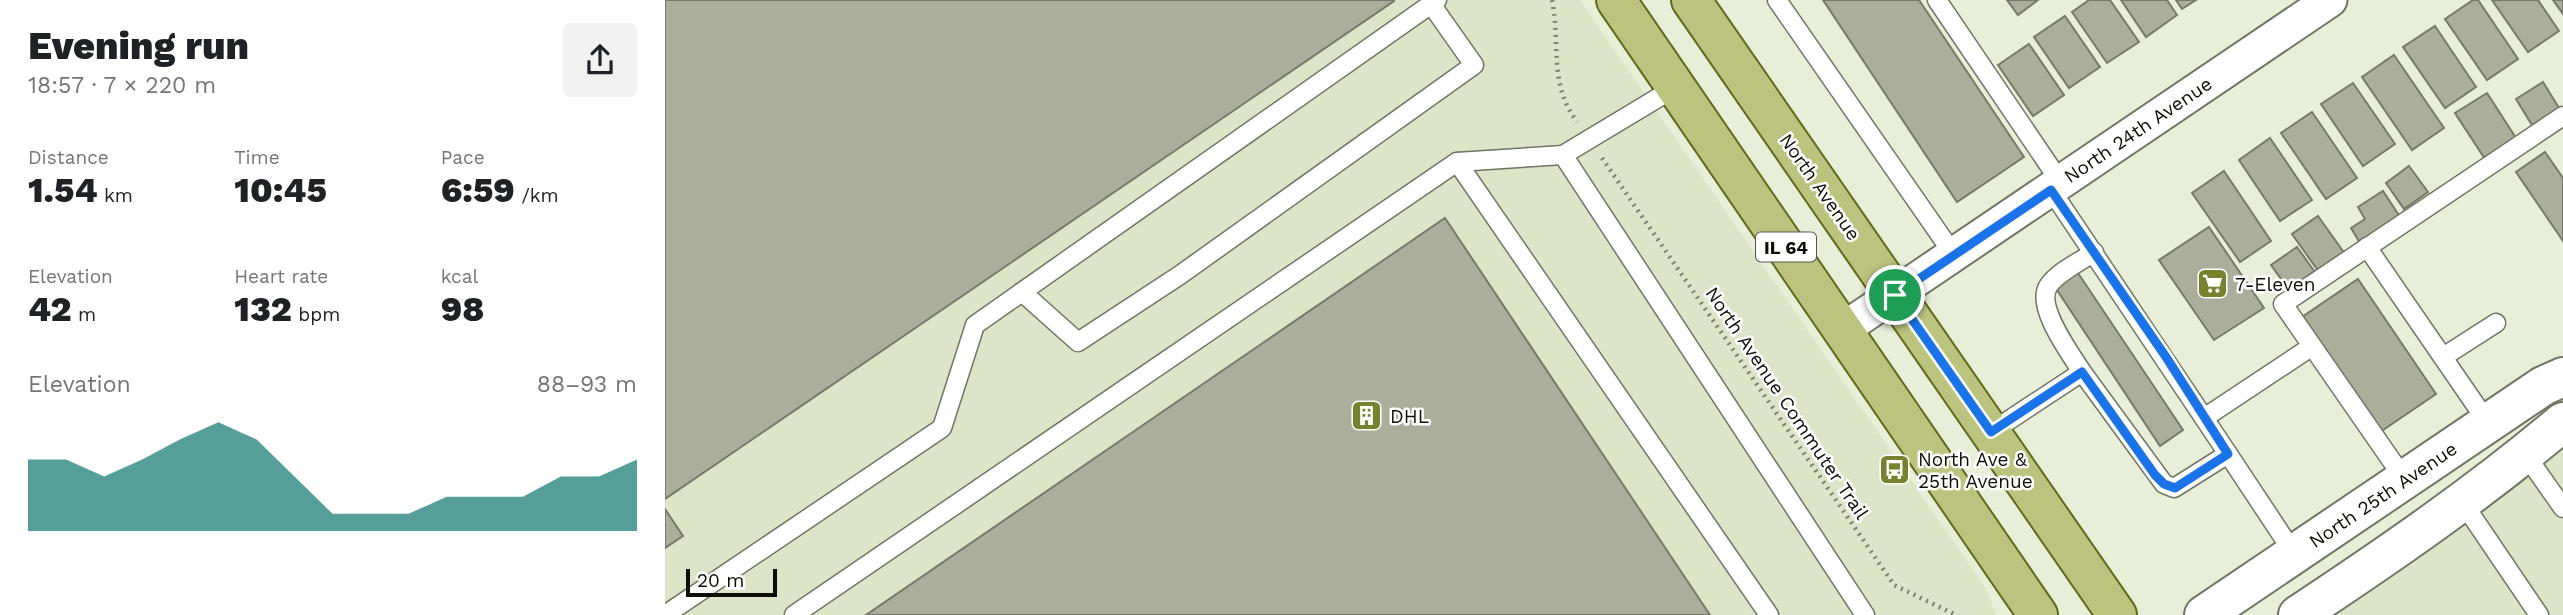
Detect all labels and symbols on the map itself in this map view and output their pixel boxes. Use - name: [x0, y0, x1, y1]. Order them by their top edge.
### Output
- street label: North 24th Avenue: [2060, 72, 2216, 188]
- street label: North Avenue: [1775, 129, 1865, 245]
- road number: IL 64: [1756, 232, 1816, 262]
- pin: [1865, 265, 1925, 325]
- supermarket icon: 7-Eleven: [2195, 267, 2229, 301]
- place label: 7-Eleven: [2235, 273, 2316, 296]
- street label: North Avenue Commuter Trail: [1700, 282, 1874, 524]
- building icon: DHL: [1350, 399, 1384, 433]
- place label: DHL: [1390, 405, 1429, 428]
- street label: North 25th Avenue: [2305, 437, 2461, 553]
- place label: North Ave & 25th Avenue: [1918, 448, 2033, 493]
- bus stop icon: North Ave & 25th Avenue: [1878, 453, 1912, 487]
- scale bar: [686, 566, 777, 598]

